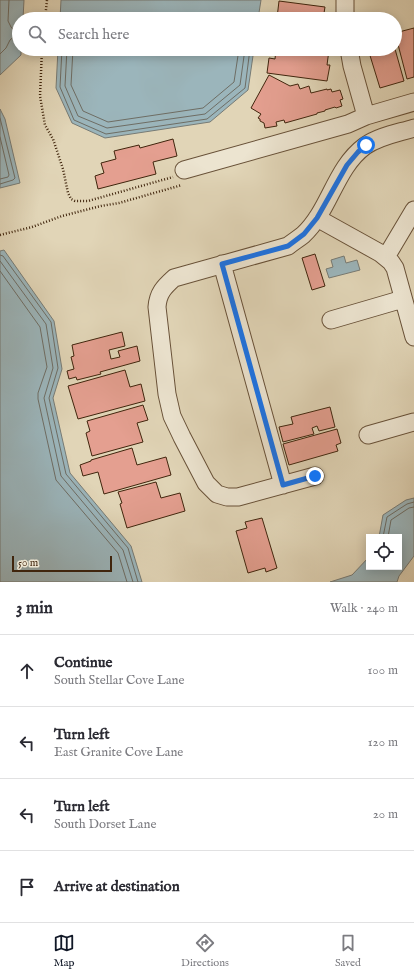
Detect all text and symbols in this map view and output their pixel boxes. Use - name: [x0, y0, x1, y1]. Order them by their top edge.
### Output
- search box: [12, 12, 402, 56]
- icon: search: [26, 23, 48, 45]
- text: Search here: [58, 25, 129, 44]
- route start: [357, 136, 375, 154]
- route end: [306, 467, 324, 485]
- map controls: [366, 534, 402, 570]
- button: locate: [366, 534, 402, 570]
- scale bar: [12, 554, 112, 573]
- text: 50 m: [18, 556, 38, 570]
- text: 3 min: [16, 598, 53, 619]
- text: Walk · 240 m: [330, 600, 398, 617]
- text: Continue: [54, 653, 112, 672]
- icon: ahead: [16, 660, 38, 682]
- text: 100 m: [368, 662, 398, 679]
- text: South Stellar Cove Lane: [54, 672, 184, 689]
- text: Turn left: [54, 725, 110, 744]
- icon: left: [16, 732, 38, 754]
- text: 120 m: [368, 734, 398, 751]
- text: East Granite Cove Lane: [54, 744, 183, 761]
- text: Turn left: [54, 797, 110, 816]
- icon: left: [16, 804, 38, 826]
- text: 20 m: [373, 806, 398, 823]
- text: South Dorset Lane: [54, 816, 156, 833]
- icon: arrive: [16, 876, 38, 898]
- text: Arrive at destination: [54, 877, 180, 896]
- tab: Map: [53, 932, 75, 970]
- tab: Directions: [181, 932, 229, 970]
- tab: Saved: [335, 932, 361, 970]

